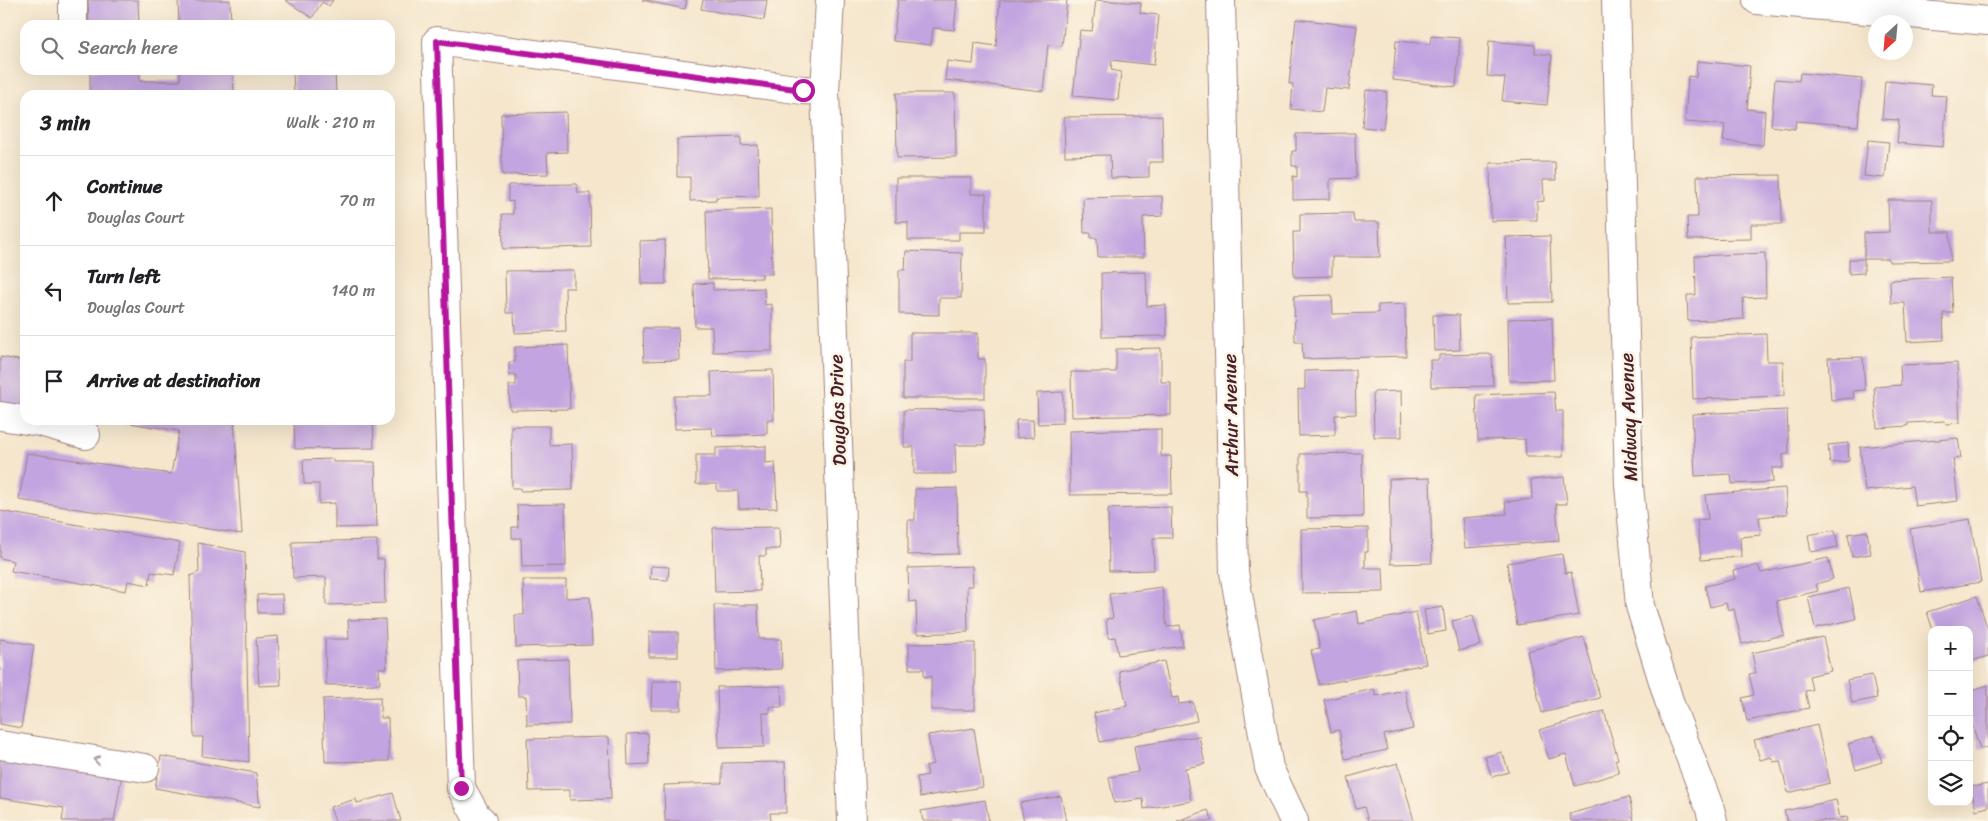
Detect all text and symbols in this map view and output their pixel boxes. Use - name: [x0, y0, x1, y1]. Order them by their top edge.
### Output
- north arrow: [1868, 15, 1913, 60]
- search box: [20, 20, 395, 75]
- text: Search here: [78, 31, 178, 64]
- icon: search: [38, 34, 66, 62]
- route start: [792, 79, 815, 102]
- text: 3 min: [40, 104, 90, 142]
- text: Walk · 210 m: [286, 108, 375, 137]
- text: Continue: [87, 170, 163, 203]
- text: 70 m: [339, 186, 375, 215]
- icon: ahead: [40, 187, 68, 215]
- text: Douglas Court: [87, 203, 185, 232]
- text: Turn left: [87, 260, 160, 293]
- text: 140 m: [332, 276, 375, 305]
- icon: left: [40, 277, 68, 305]
- text: Douglas Court: [87, 293, 185, 322]
- street label: Midway Avenue: [1610, 352, 1647, 482]
- street label: Douglas Drive: [819, 353, 856, 466]
- street label: Arthur Avenue: [1213, 353, 1248, 478]
- text: Arrive at destination: [87, 364, 260, 397]
- icon: arrive: [40, 367, 68, 395]
- map controls: [1928, 626, 1973, 806]
- button: +: [1928, 626, 1973, 671]
- button: −: [1928, 671, 1973, 716]
- button: locate: [1928, 716, 1973, 761]
- one-way arrow: [92, 755, 100, 766]
- button: layers: [1928, 761, 1973, 806]
- route end: [450, 777, 473, 800]

